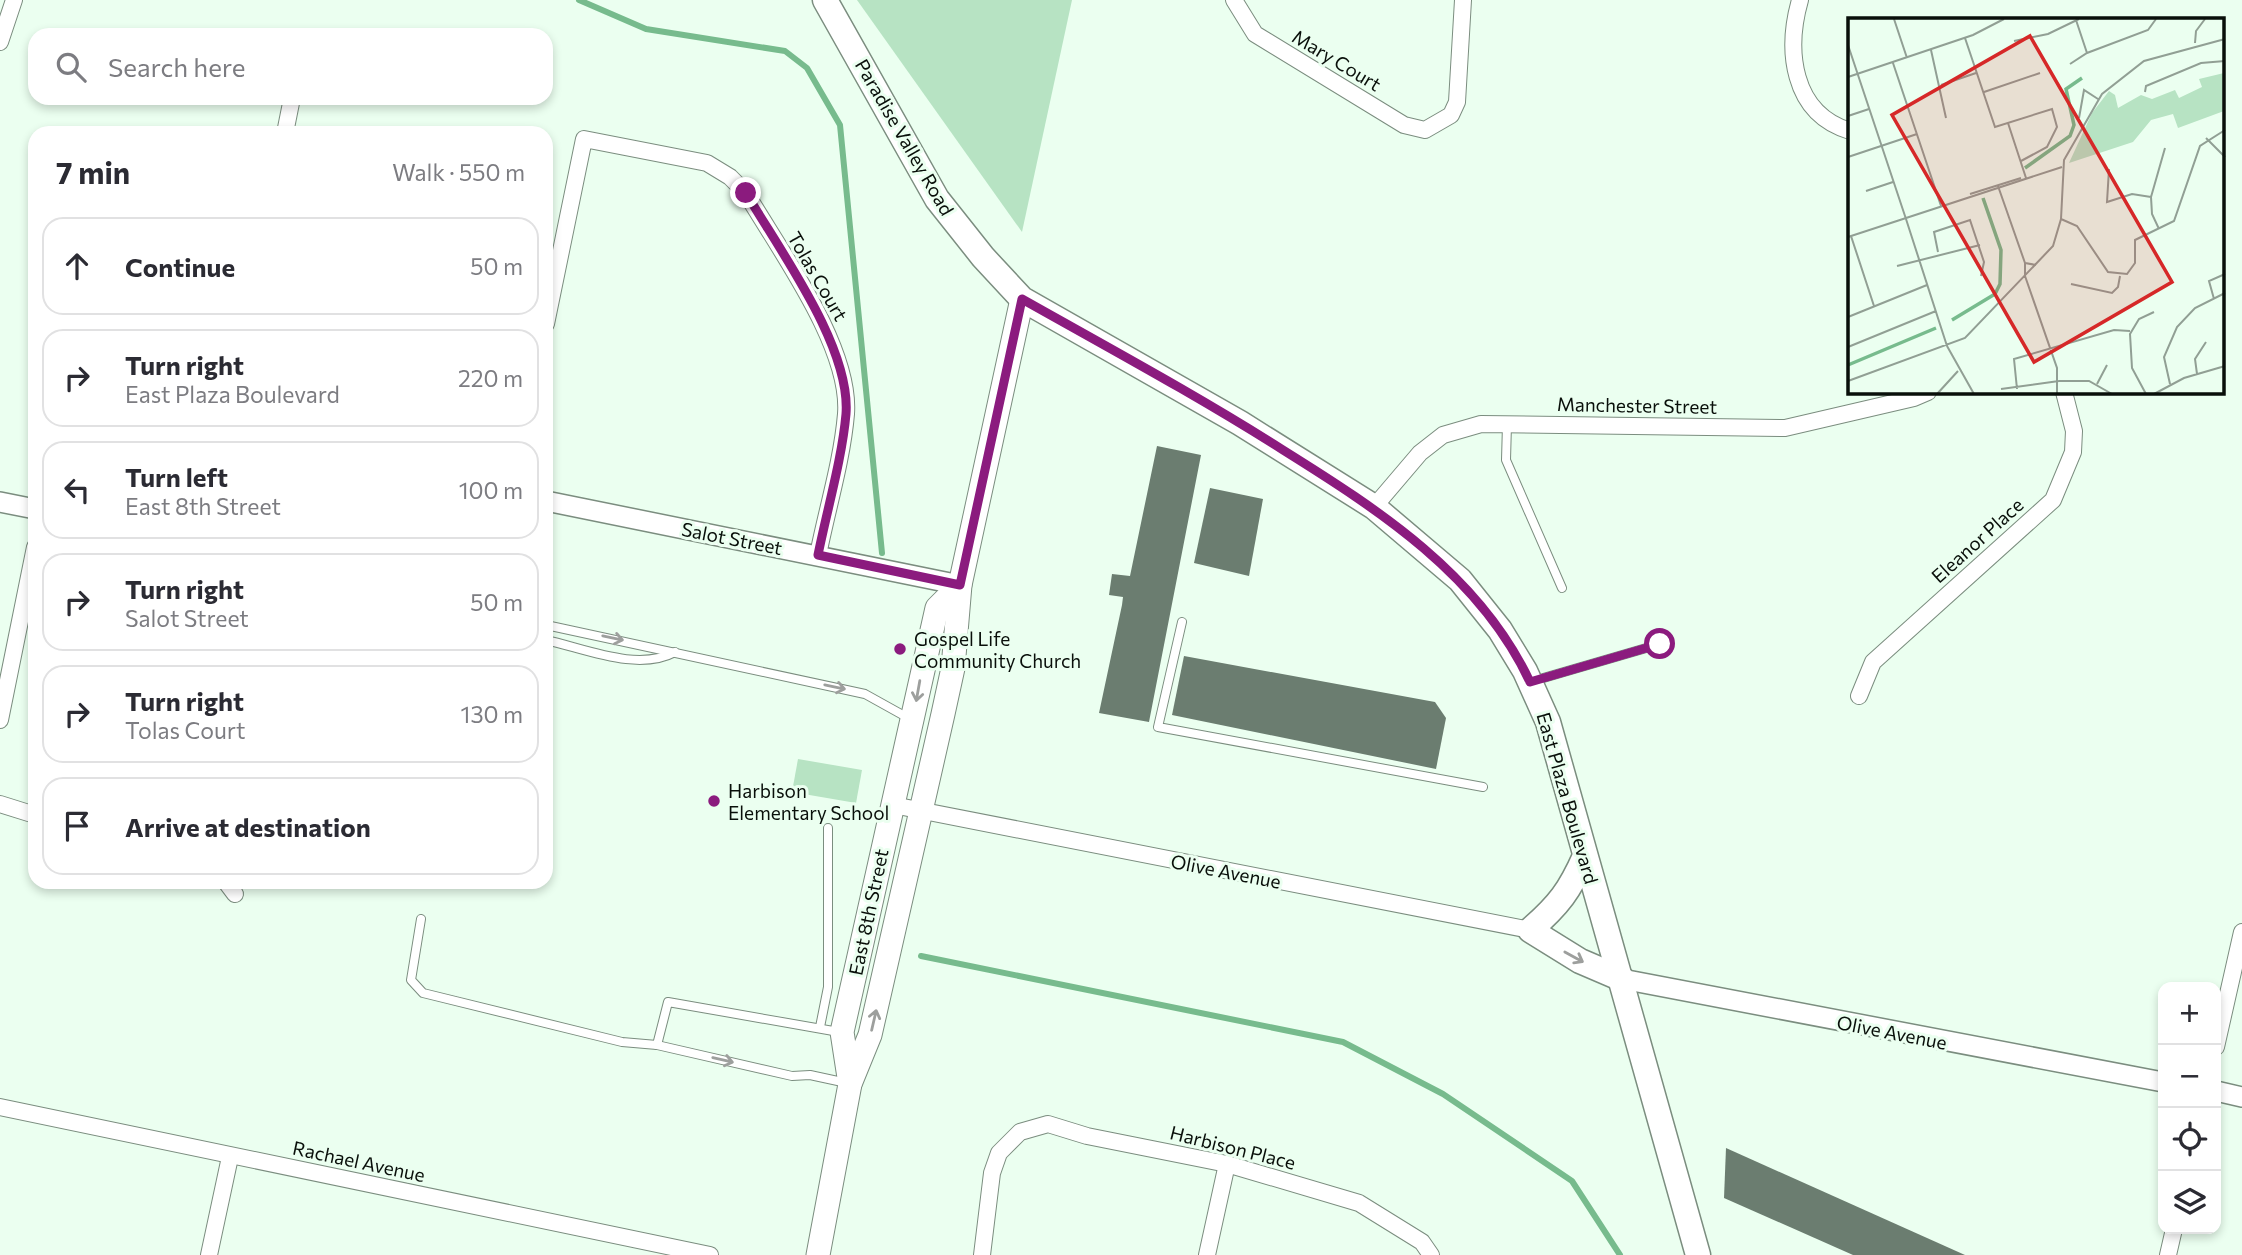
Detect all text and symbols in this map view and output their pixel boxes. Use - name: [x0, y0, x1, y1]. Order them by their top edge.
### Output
- inset map: [1848, 18, 2224, 394]
- street label: Mary Court: [1288, 25, 1386, 96]
- search box: [28, 28, 553, 105]
- icon: search: [52, 48, 90, 86]
- text: Search here: [108, 51, 246, 82]
- street label: Paradise Valley Road: [851, 55, 959, 219]
- text: 7 min: [56, 153, 130, 190]
- text: Walk · 550 m: [392, 158, 525, 186]
- route end: [730, 177, 761, 208]
- street label: Tolas Court: [783, 227, 853, 325]
- icon: ahead: [58, 247, 96, 285]
- text: Continue: [125, 251, 235, 282]
- text: 50 m: [470, 252, 523, 280]
- text: Turn right: [125, 349, 244, 380]
- icon: right: [58, 359, 96, 397]
- text: 220 m: [458, 364, 523, 392]
- text: East Plaza Boulevard: [125, 380, 340, 408]
- street label: Manchester Street: [1557, 392, 1718, 418]
- text: Turn left: [125, 461, 228, 492]
- icon: left: [58, 471, 96, 509]
- text: 100 m: [459, 476, 523, 504]
- text: East 8th Street: [125, 492, 281, 520]
- street label: Eleanor Place: [1926, 493, 2028, 587]
- street label: Salot Street: [680, 517, 785, 559]
- text: Turn right: [125, 573, 244, 604]
- icon: right: [58, 583, 96, 621]
- text: 50 m: [470, 588, 523, 616]
- text: Salot Street: [125, 604, 249, 632]
- place label: Gospel Life Community Church: [914, 627, 1081, 672]
- route start: [1644, 628, 1675, 659]
- one-way arrow: [601, 632, 624, 646]
- marker: Gospel Life Community Church: [892, 641, 908, 657]
- one-way arrow: [911, 679, 924, 702]
- one-way arrow: [823, 681, 846, 694]
- text: Turn right: [125, 685, 244, 716]
- icon: right: [58, 695, 96, 733]
- text: 130 m: [461, 700, 523, 728]
- street label: East Plaza Boulevard: [1532, 710, 1604, 886]
- text: Tolas Court: [125, 716, 245, 744]
- place label: Harbison Elementary School: [728, 779, 889, 824]
- marker: Harbison Elementary School: [706, 793, 722, 809]
- icon: arrive: [58, 807, 96, 845]
- text: Arrive at destination: [125, 811, 371, 842]
- street label: East 8th Street: [843, 846, 893, 977]
- street label: Olive Avenue: [1169, 849, 1283, 893]
- one-way arrow: [1564, 950, 1584, 964]
- map controls: [2158, 982, 2221, 1234]
- button: +: [2158, 982, 2221, 1045]
- one-way arrow: [868, 1009, 881, 1032]
- street label: Olive Avenue: [1835, 1010, 1949, 1054]
- button: −: [2158, 1045, 2221, 1108]
- one-way arrow: [711, 1054, 734, 1067]
- button: locate: [2158, 1108, 2221, 1171]
- street label: Harbison Place: [1168, 1120, 1298, 1174]
- street label: Rachael Avenue: [291, 1136, 427, 1186]
- button: layers: [2158, 1171, 2221, 1234]

